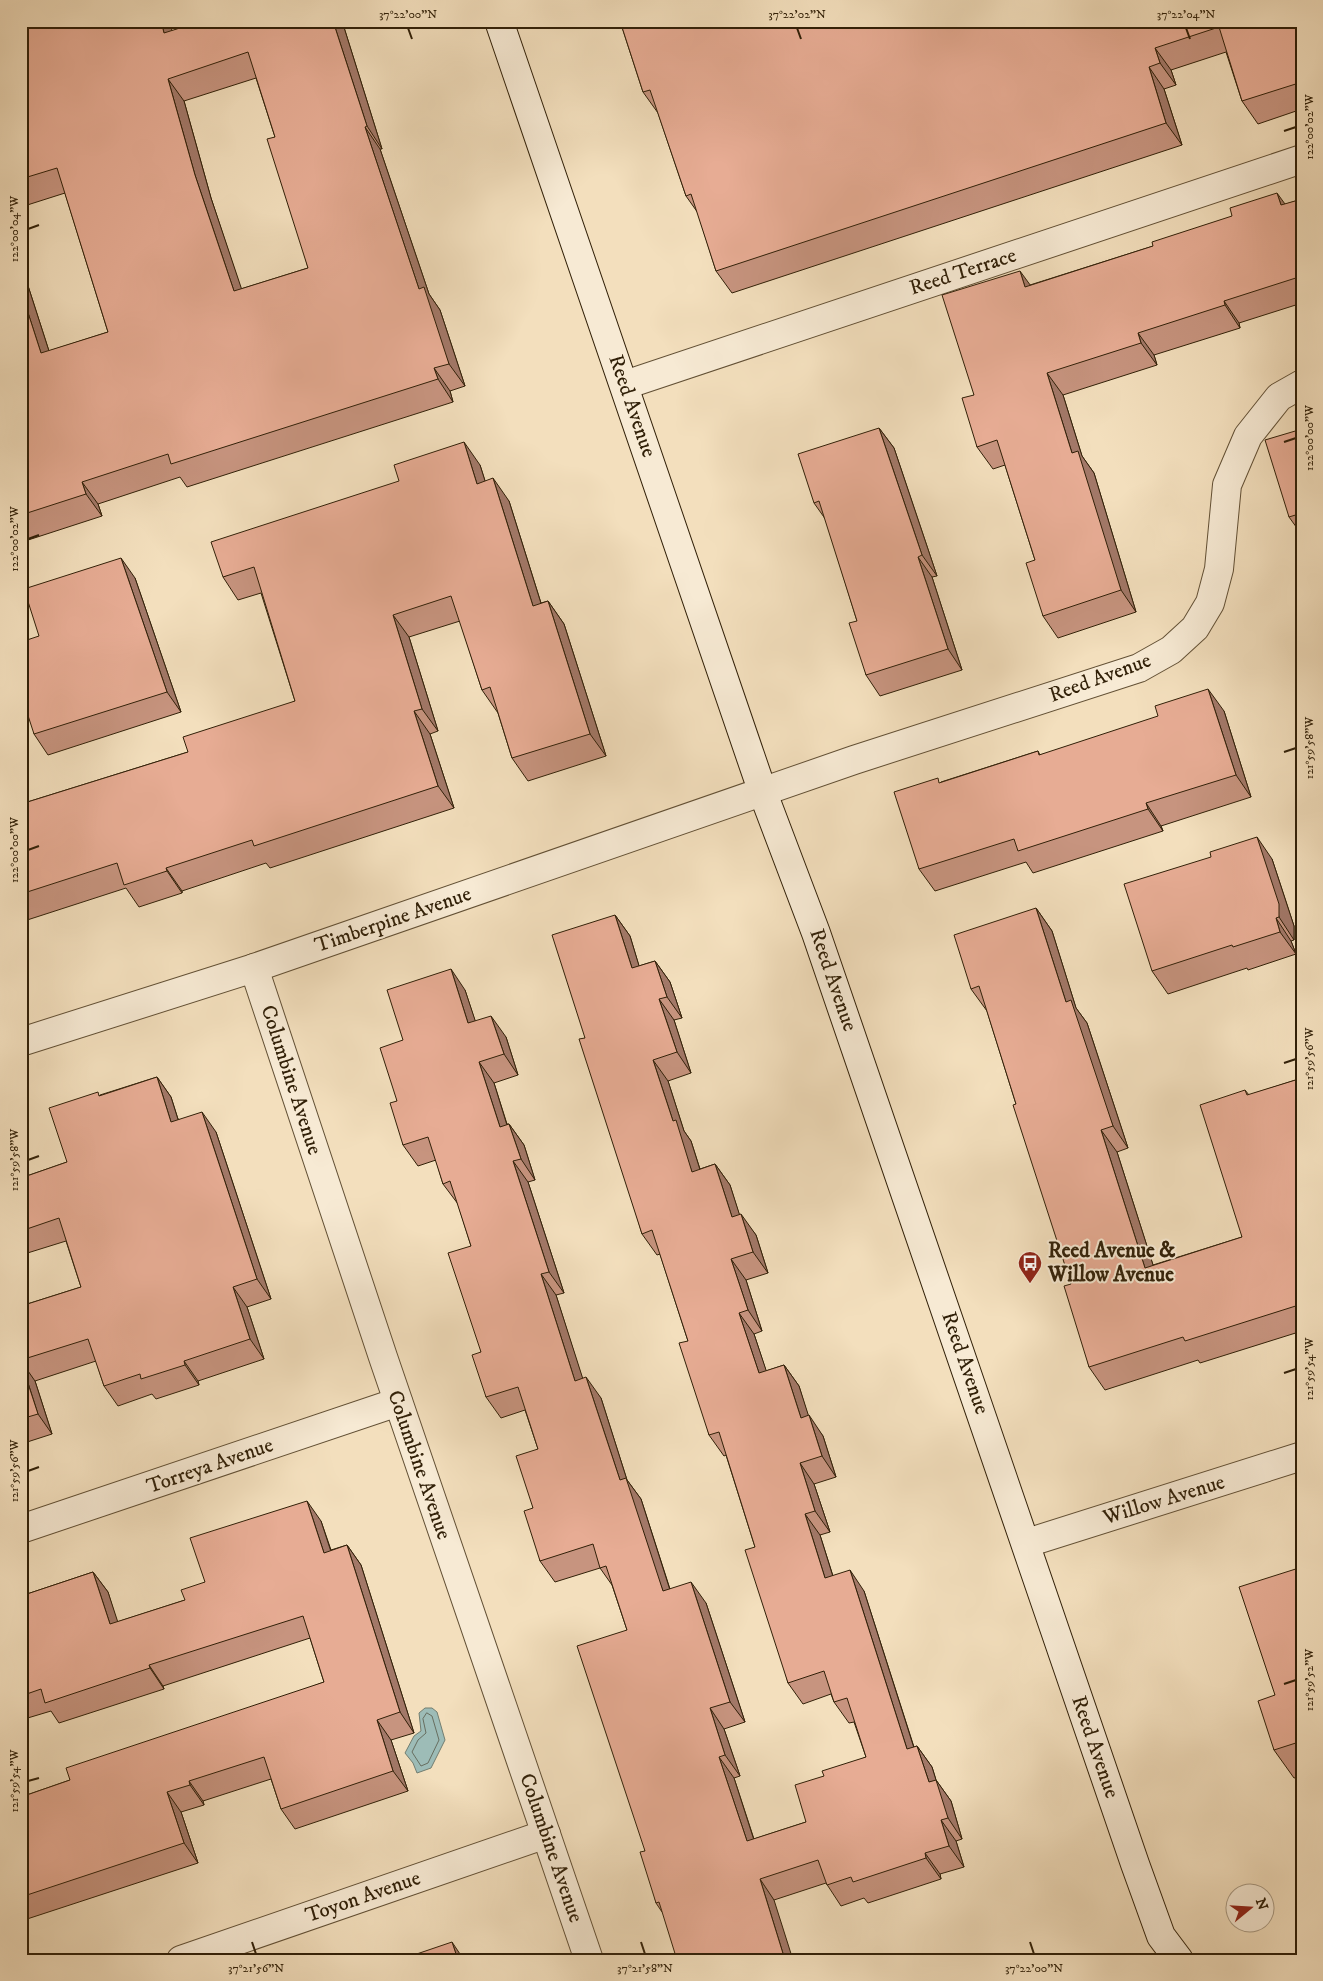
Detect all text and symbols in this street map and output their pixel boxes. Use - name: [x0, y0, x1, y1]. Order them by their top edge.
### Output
- text: 37°22'00"N: [379, 7, 437, 22]
- text: 37°22'02"N: [768, 7, 826, 22]
- text: 37°22'04"N: [1157, 7, 1215, 22]
- text: 122°00'02"W: [1302, 93, 1317, 160]
- text: 122°00'04"W: [7, 195, 22, 262]
- street label: Reed Terrace: [906, 242, 1020, 302]
- street label: Reed Avenue: [602, 351, 662, 461]
- text: 122°00'00"W: [1302, 404, 1317, 471]
- text: 122°00'02"W: [7, 505, 22, 572]
- street label: Reed Avenue: [1045, 647, 1155, 708]
- text: 121°59'58"W: [1302, 716, 1317, 779]
- text: 122°00'00"W: [7, 816, 22, 883]
- street label: Timberpine Avenue: [311, 881, 475, 959]
- street label: Reed Avenue: [803, 925, 863, 1035]
- street label: Columbine Avenue: [255, 1002, 328, 1159]
- text: 121°59'56"W: [1302, 1027, 1317, 1090]
- text: 121°59'58"W: [7, 1128, 22, 1191]
- place label: Reed Avenue & Willow Avenue: [1047, 1238, 1175, 1288]
- bus stop icon: Reed Avenue & Willow Avenue: [1017, 1250, 1043, 1284]
- street label: Reed Avenue: [935, 1308, 995, 1418]
- text: 121°59'54"W: [1302, 1337, 1317, 1400]
- street label: Columbine Avenue: [381, 1387, 457, 1543]
- street label: Torreya Avenue: [143, 1432, 277, 1500]
- text: 121°59'56"W: [7, 1439, 22, 1502]
- street label: Willow Avenue: [1099, 1469, 1228, 1531]
- text: 121°59'52"W: [1302, 1648, 1317, 1711]
- street label: Reed Avenue: [1065, 1692, 1125, 1802]
- text: 121°59'54"W: [7, 1749, 22, 1812]
- street label: Columbine Avenue: [513, 1770, 589, 1926]
- street label: Toyon Avenue: [302, 1865, 424, 1929]
- north arrow: [1226, 1884, 1276, 1934]
- text: N: [1251, 1896, 1272, 1913]
- text: 37°21'56"N: [228, 1961, 284, 1976]
- text: 37°21'58"N: [617, 1961, 673, 1976]
- text: 37°22'00"N: [1005, 1961, 1063, 1976]

